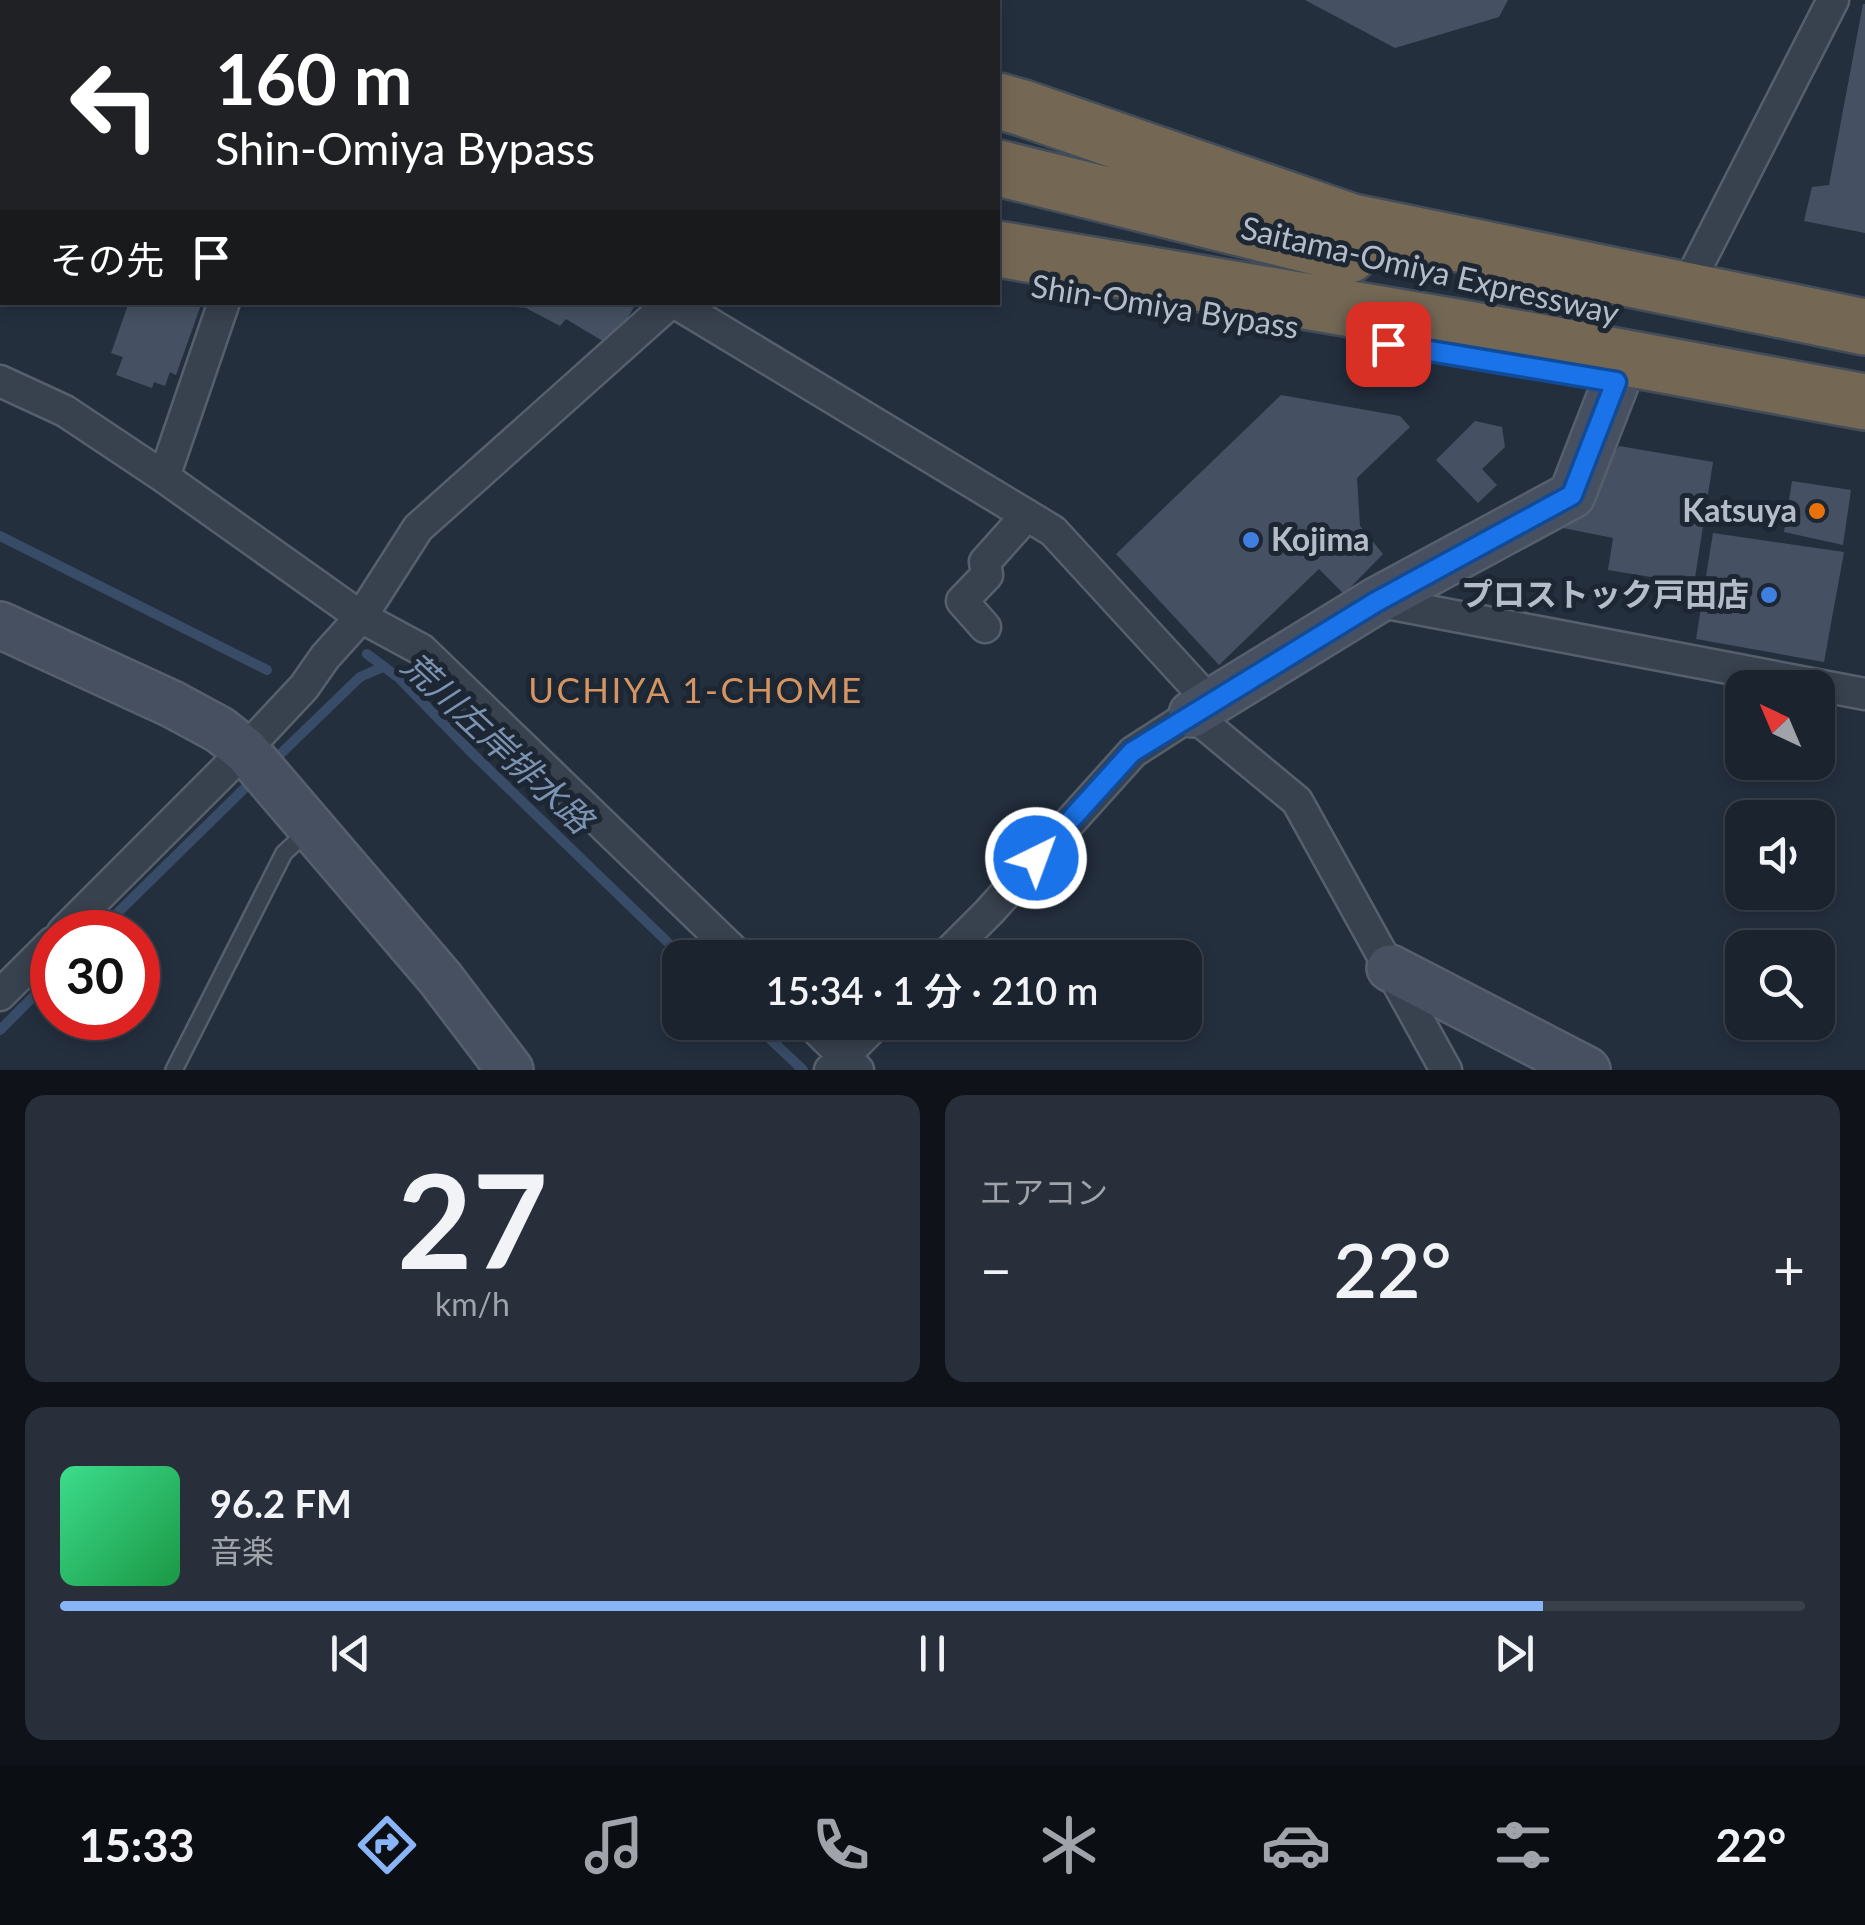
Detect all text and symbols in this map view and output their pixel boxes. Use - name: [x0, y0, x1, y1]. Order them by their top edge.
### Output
- text: 160 m: [215, 36, 412, 120]
- icon: left: [50, 40, 180, 170]
- text: Shin-Omiya Bypass: [215, 121, 595, 175]
- street label: Saitama-Omiya Expressway: [1238, 207, 1624, 332]
- icon: arrive: [184, 230, 239, 285]
- text: その先: [50, 236, 164, 282]
- street label: Shin-Omiya Bypass: [1029, 265, 1302, 346]
- pin: [1346, 302, 1431, 387]
- icon: arrive: [1361, 317, 1416, 372]
- place label: Katsuya: [1682, 490, 1797, 529]
- marker: Katsuya: [1806, 500, 1828, 522]
- place label: Kojima: [1271, 519, 1369, 558]
- marker: Kojima: [1240, 529, 1262, 551]
- place label: プロストック戸田店: [1461, 574, 1749, 613]
- marker: プロストック戸田店: [1758, 584, 1780, 606]
- water label: 荒川左岸排水路: [394, 643, 604, 842]
- district label: UCHIYA 1-CHOME: [528, 668, 864, 710]
- north arrow: [1725, 670, 1835, 780]
- map controls: [1725, 670, 1835, 1040]
- button: sound: [1725, 800, 1835, 910]
- position arrow: [984, 806, 1088, 910]
- speed limit sign: 30: [30, 910, 160, 1040]
- button: search: [1725, 930, 1835, 1040]
- text: 15:34 · 1 分 · 210 m: [766, 967, 1098, 1013]
- text: 27: [397, 1141, 548, 1297]
- text: エアコン: [980, 1172, 1108, 1211]
- text: 22°: [1333, 1224, 1452, 1314]
- text: −: [980, 1236, 1012, 1302]
- text: +: [1773, 1236, 1805, 1302]
- text: km/h: [435, 1284, 510, 1323]
- text: 96.2 FM: [210, 1480, 352, 1526]
- text: 音楽: [210, 1531, 274, 1570]
- icon: previous: [323, 1626, 378, 1681]
- icon: pause: [905, 1626, 960, 1681]
- icon: next: [1487, 1626, 1542, 1681]
- icon: directions: [352, 1810, 422, 1880]
- icon: music: [579, 1810, 649, 1880]
- icon: phone: [806, 1810, 876, 1880]
- icon: climate: [1034, 1810, 1104, 1880]
- icon: car: [1261, 1810, 1331, 1880]
- icon: filters: [1488, 1810, 1558, 1880]
- text: 15:33: [79, 1818, 195, 1872]
- text: 22°: [1715, 1818, 1786, 1872]

